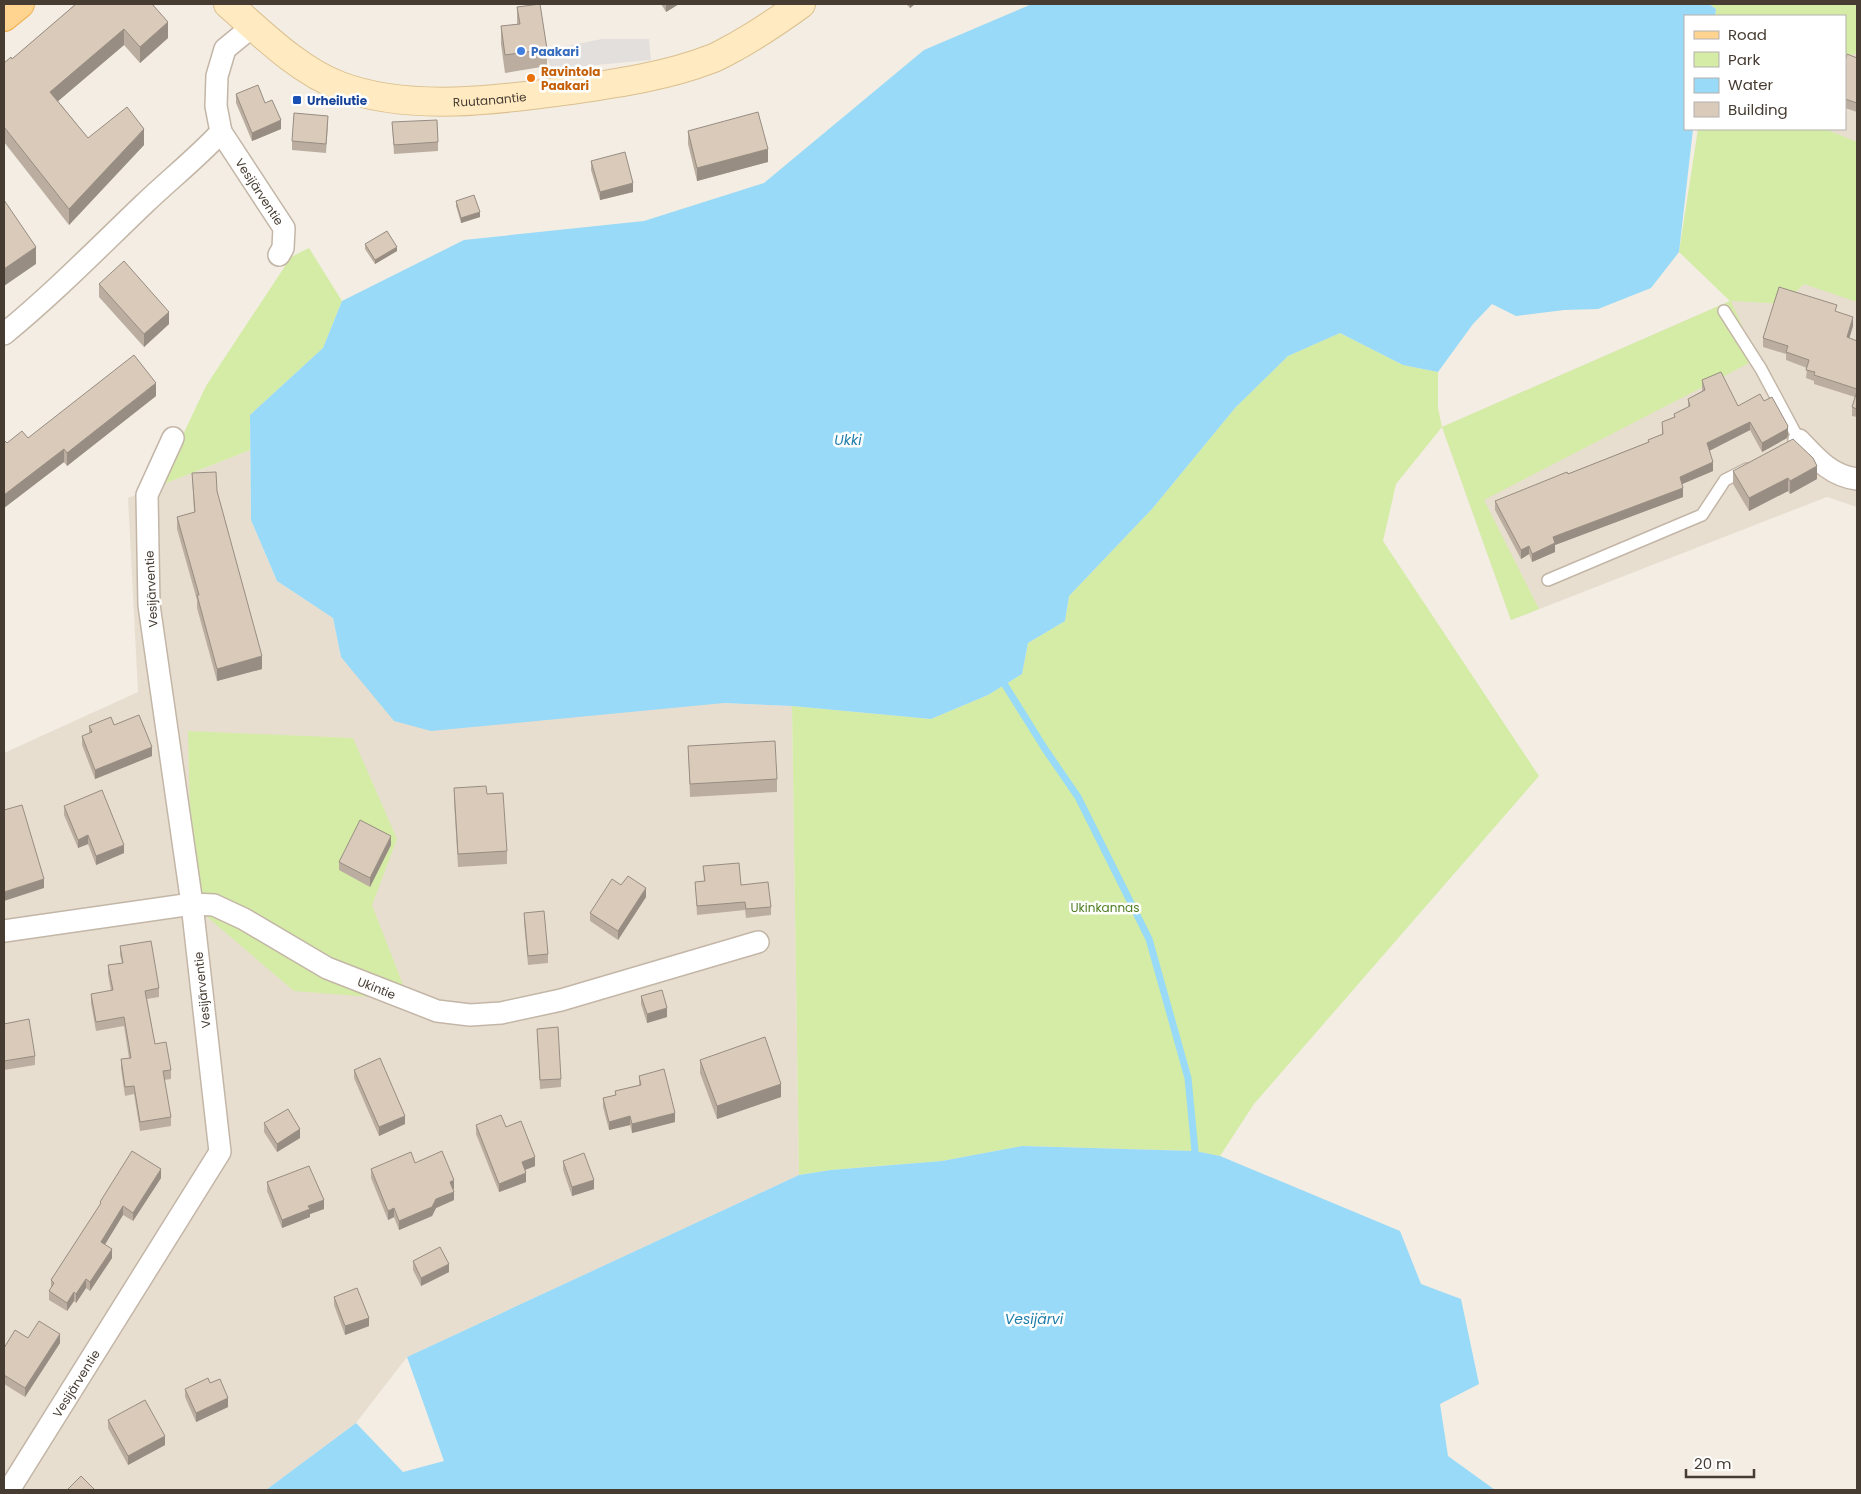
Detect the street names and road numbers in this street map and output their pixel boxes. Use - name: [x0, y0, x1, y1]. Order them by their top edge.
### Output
- street label: Ruutanantie: [453, 88, 527, 110]
- street label: Vesijärventie: [232, 154, 288, 228]
- street label: Vesijärventie: [140, 550, 162, 628]
- street label: Vesijärventie: [190, 951, 214, 1029]
- street label: Ukintie: [355, 972, 398, 1003]
- street label: Vesijärventie: [48, 1346, 103, 1420]

